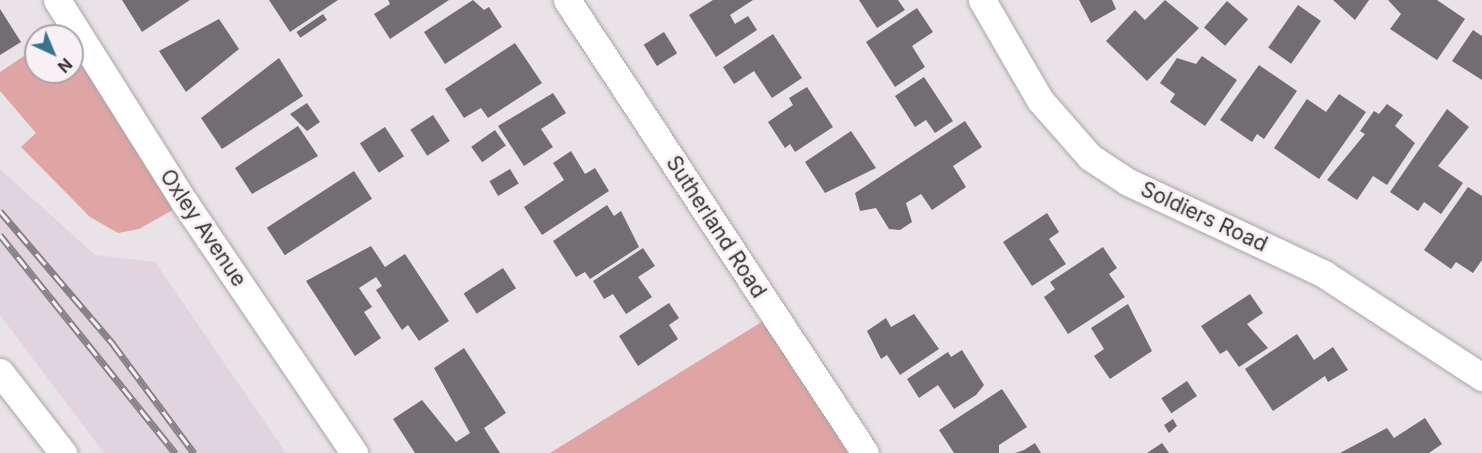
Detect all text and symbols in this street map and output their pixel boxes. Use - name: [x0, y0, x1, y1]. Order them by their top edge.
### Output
- north arrow: [24, 24, 84, 84]
- text: N: [54, 54, 76, 77]
- street label: Sutherland Road: [661, 151, 771, 303]
- street label: Oxley Avenue: [155, 165, 251, 291]
- street label: Soldiers Road: [1137, 177, 1271, 257]

